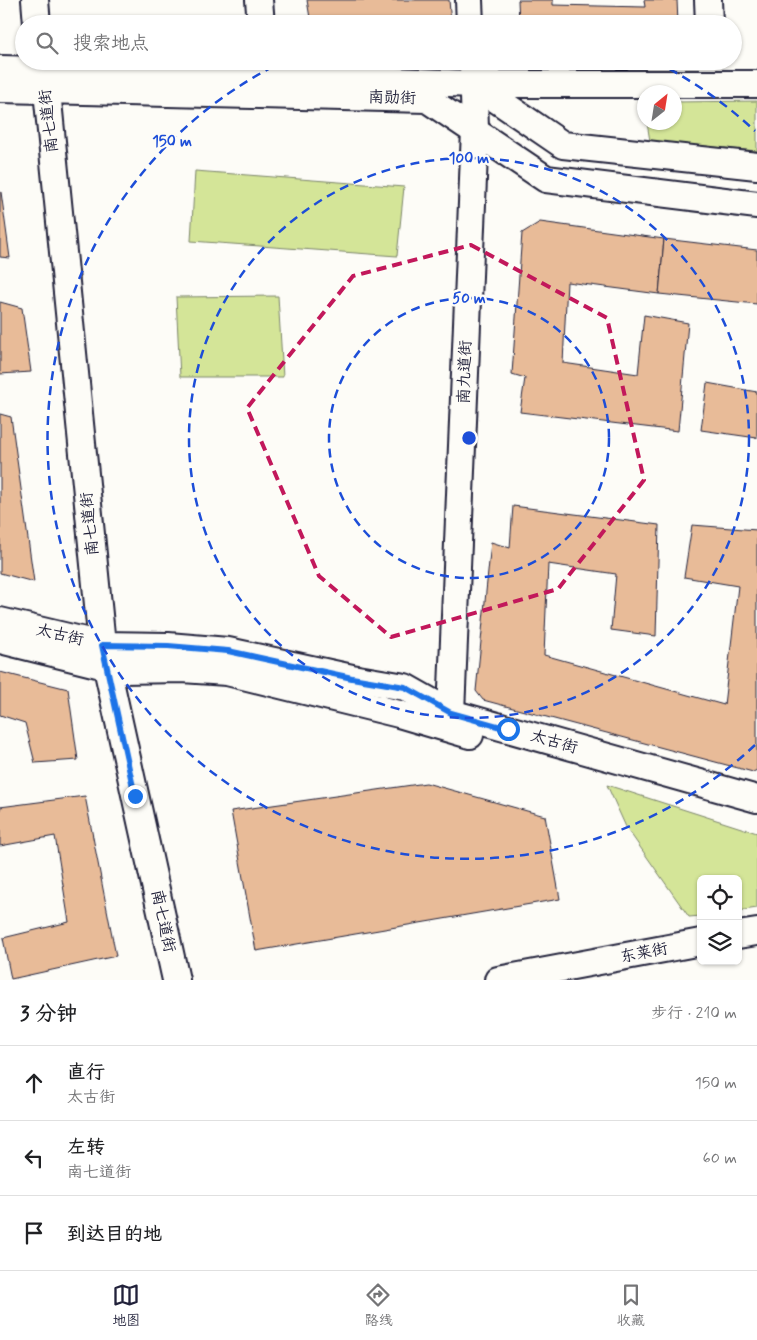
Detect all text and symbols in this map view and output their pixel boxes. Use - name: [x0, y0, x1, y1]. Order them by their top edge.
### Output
- search box: [15, 15, 742, 70]
- icon: search: [33, 29, 61, 57]
- text: 搜索地点: [73, 31, 149, 56]
- north arrow: [637, 85, 682, 130]
- street label: 南勋街: [368, 87, 416, 109]
- street label: 南七道街: [35, 88, 63, 154]
- text: 150 m: [152, 132, 192, 152]
- text: 100 m: [449, 149, 489, 169]
- text: 50 m: [452, 289, 486, 309]
- street label: 南九道街: [453, 340, 477, 404]
- centre of rings: [460, 429, 478, 447]
- street label: 南七道街: [76, 491, 104, 557]
- street label: 太古街: [34, 619, 86, 651]
- route start: [497, 718, 520, 741]
- street label: 太古街: [528, 725, 580, 759]
- route end: [124, 785, 147, 808]
- map controls: [697, 875, 742, 965]
- button: locate: [697, 875, 742, 920]
- street label: 南七道街: [146, 888, 180, 954]
- button: layers: [697, 920, 742, 965]
- street label: 东莱街: [618, 938, 670, 968]
- text: 3 分钟: [20, 1000, 77, 1028]
- text: 步行 · 210 m: [651, 1003, 737, 1024]
- text: 直行: [67, 1060, 105, 1085]
- icon: ahead: [20, 1069, 48, 1097]
- text: 150 m: [695, 1073, 737, 1094]
- text: 太古街: [67, 1087, 115, 1108]
- text: 左转: [67, 1135, 105, 1160]
- icon: left: [20, 1144, 48, 1172]
- text: 60 m: [703, 1148, 737, 1169]
- text: 南七道街: [67, 1162, 131, 1183]
- icon: arrive: [20, 1219, 48, 1247]
- text: 到达目的地: [67, 1222, 162, 1247]
- tab: 地图: [112, 1281, 140, 1330]
- tab: 路线: [364, 1281, 392, 1330]
- tab: 收藏: [617, 1281, 645, 1330]

